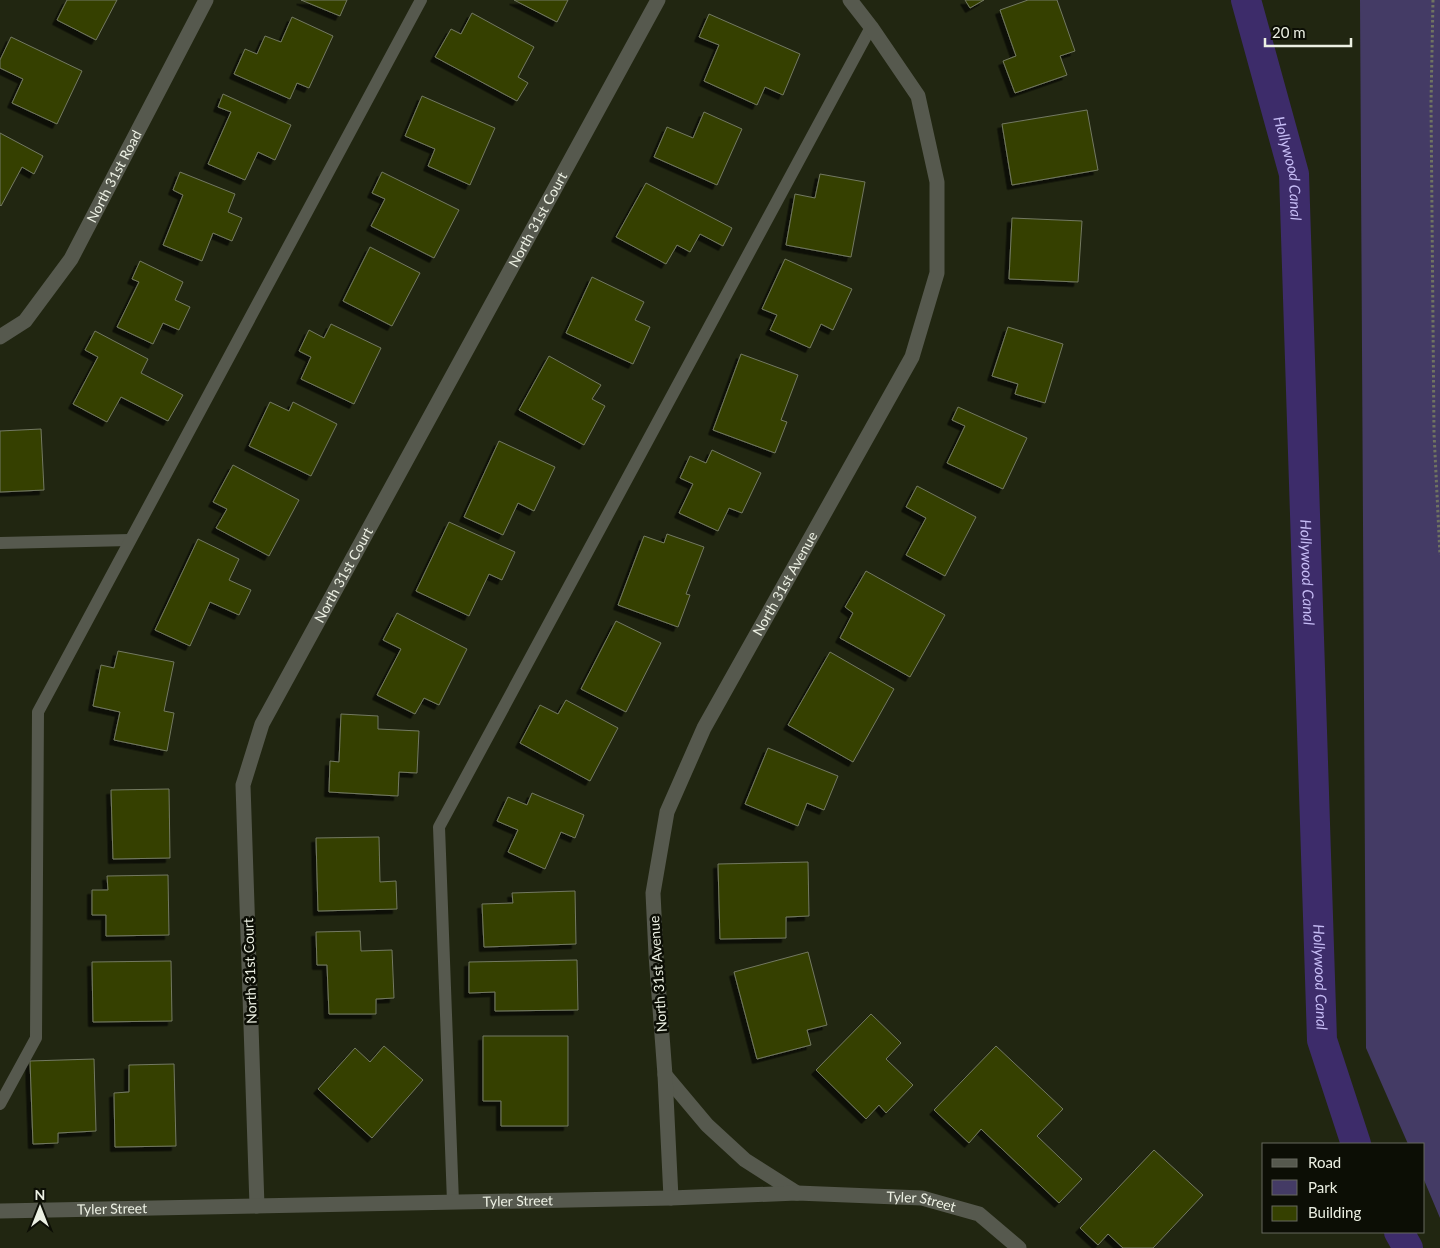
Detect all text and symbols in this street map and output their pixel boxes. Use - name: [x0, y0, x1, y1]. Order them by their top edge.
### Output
- scale bar: [1265, 15, 1351, 47]
- text: 20 m: [1272, 23, 1306, 41]
- water label: Hollywood Canal: [1270, 114, 1306, 221]
- street label: North 31st Road: [82, 127, 145, 225]
- street label: North 31st Court: [505, 169, 570, 270]
- water label: Hollywood Canal: [1297, 519, 1319, 626]
- street label: North 31st Court: [310, 524, 376, 625]
- street label: North 31st Avenue: [748, 528, 820, 639]
- street label: North 31st Avenue: [645, 915, 670, 1033]
- street label: North 31st Court: [239, 918, 260, 1024]
- water label: Hollywood Canal: [1310, 924, 1332, 1031]
- legend: [1262, 1143, 1425, 1233]
- text: Road: [1308, 1153, 1341, 1171]
- text: Park: [1308, 1178, 1338, 1196]
- north arrow: [15, 1183, 65, 1233]
- text: N: [35, 1186, 45, 1203]
- street label: Tyler Street: [886, 1188, 958, 1215]
- street label: Tyler Street: [483, 1191, 553, 1210]
- street label: Tyler Street: [77, 1199, 147, 1218]
- text: Building: [1308, 1203, 1361, 1221]

